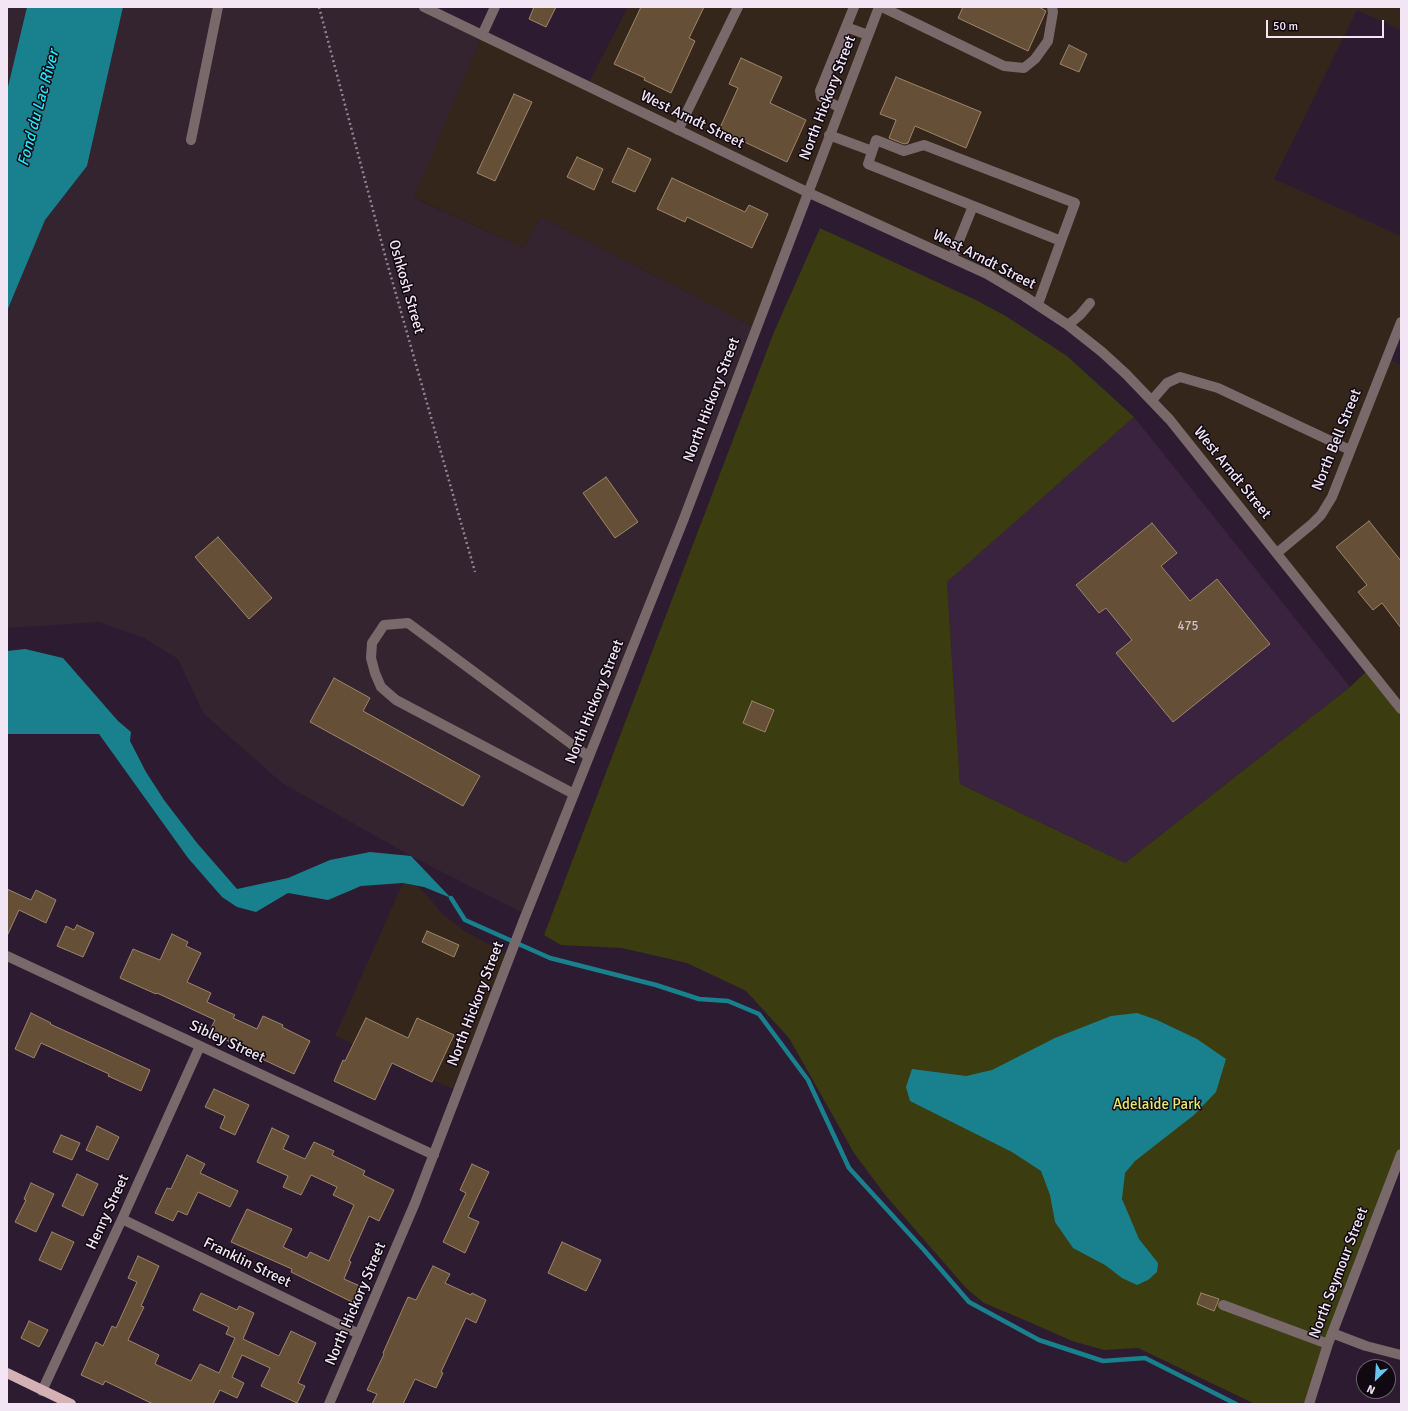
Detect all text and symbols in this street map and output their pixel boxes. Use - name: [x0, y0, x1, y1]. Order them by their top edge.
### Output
- scale bar: [1268, 12, 1386, 38]
- text: 50 m: [1273, 19, 1298, 34]
- street label: North Hickory Street: [796, 33, 860, 163]
- water label: Fond du Lac River: [14, 48, 64, 168]
- street label: West Arndt Street: [637, 87, 747, 153]
- street label: West Arndt Street: [929, 226, 1039, 294]
- street label: Oshkosh Street: [384, 238, 428, 336]
- street label: North Hickory Street: [680, 335, 744, 465]
- street label: North Bell Street: [1308, 386, 1366, 494]
- street label: West Arndt Street: [1189, 423, 1275, 523]
- house number: 475: [1177, 619, 1199, 635]
- street label: North Hickory Street: [562, 637, 628, 767]
- street label: North Hickory Street: [444, 939, 508, 1069]
- street label: Sibley Street: [186, 1017, 268, 1067]
- park label: Adelaide Park: [1113, 1096, 1201, 1114]
- street label: Henry Street: [83, 1171, 133, 1253]
- street label: North Seymour Street: [1306, 1205, 1372, 1341]
- street label: Franklin Street: [200, 1234, 294, 1292]
- street label: North Hickory Street: [322, 1240, 390, 1368]
- north arrow: [1356, 1359, 1396, 1399]
- text: N: [1365, 1382, 1377, 1397]

